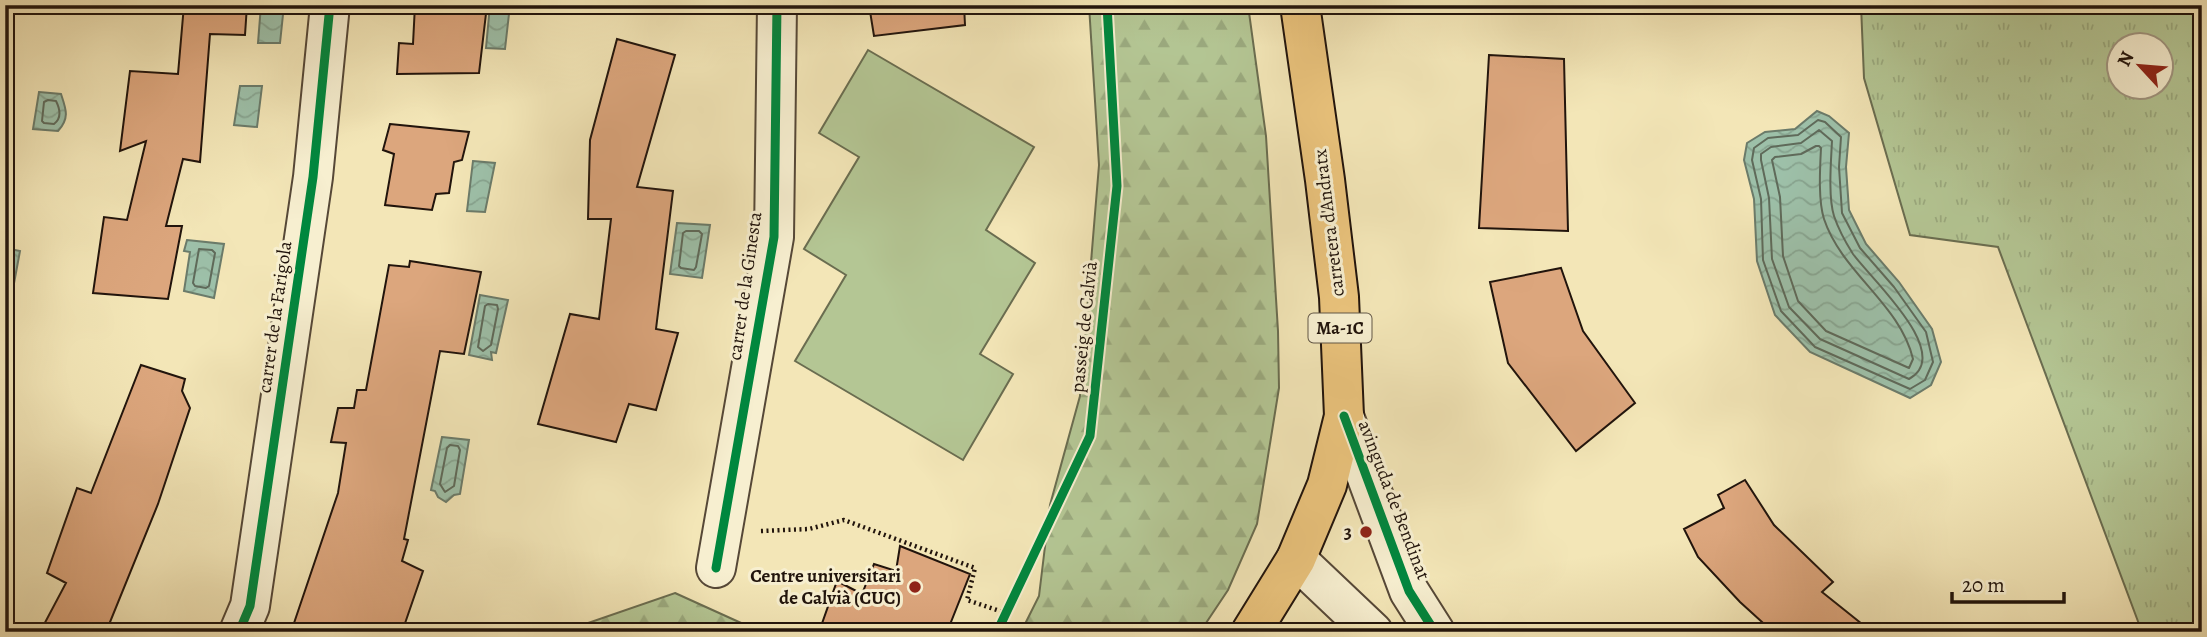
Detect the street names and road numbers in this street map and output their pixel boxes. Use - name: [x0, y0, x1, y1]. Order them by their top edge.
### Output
- street label: carretera d'Andratx: [1307, 148, 1351, 298]
- street label: carrer de la Ginesta: [722, 210, 768, 362]
- street label: carrer de la Farigola: [251, 239, 299, 395]
- street label: passeig de Calvià: [1064, 260, 1104, 394]
- road number: Ma-1C: [1308, 314, 1372, 342]
- street label: avinguda de Bendinat: [1352, 416, 1436, 584]

